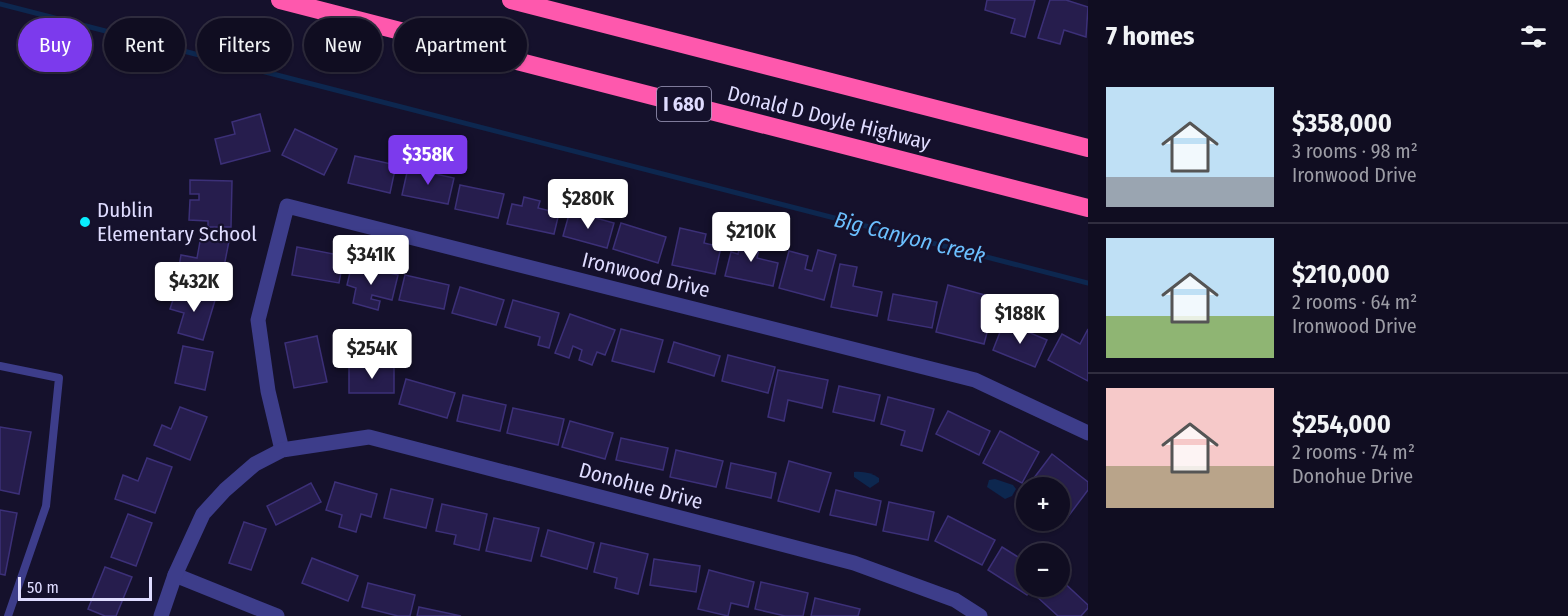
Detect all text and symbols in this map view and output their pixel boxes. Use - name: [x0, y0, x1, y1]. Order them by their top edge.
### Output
- chip: Buy: [18, 18, 92, 72]
- chip: Rent: [104, 18, 185, 72]
- chip: Filters: [197, 18, 292, 72]
- chip: New: [304, 18, 382, 72]
- chip: Apartment: [394, 18, 527, 72]
- icon: filters: [1517, 20, 1550, 53]
- text: 7 homes: [1106, 21, 1194, 52]
- street label: Donald D Doyle Highway: [725, 80, 934, 156]
- road number: I 680: [657, 87, 711, 121]
- text: $358,000: [1292, 108, 1392, 139]
- icon: home: [1154, 111, 1226, 183]
- pin: $358K: [386, 135, 470, 186]
- text: 3 rooms · 98 m²: [1292, 139, 1418, 163]
- text: $358K: [402, 142, 454, 166]
- text: Ironwood Drive: [1292, 163, 1417, 187]
- pin: $280K: [546, 179, 630, 230]
- text: $280K: [562, 186, 614, 210]
- place label: Dublin Elementary School: [97, 197, 257, 247]
- water label: Big Canyon Creek: [831, 206, 988, 269]
- pin: $210K: [709, 212, 793, 263]
- marker: Dublin Elementary School: [78, 215, 92, 229]
- text: $210K: [726, 219, 776, 243]
- pin: $341K: [329, 235, 413, 286]
- text: $341K: [347, 242, 395, 266]
- street label: Ironwood Drive: [579, 247, 713, 303]
- text: $210,000: [1292, 259, 1390, 290]
- pin: $432K: [152, 262, 236, 313]
- icon: home: [1154, 262, 1226, 334]
- text: $432K: [169, 269, 219, 293]
- text: 2 rooms · 64 m²: [1292, 290, 1417, 314]
- pin: $188K: [978, 294, 1062, 345]
- text: $188K: [995, 301, 1045, 325]
- text: Ironwood Drive: [1292, 314, 1417, 338]
- pin: $254K: [330, 329, 414, 380]
- text: $254K: [347, 336, 397, 360]
- text: $254,000: [1292, 409, 1391, 440]
- icon: home: [1154, 412, 1226, 484]
- text: 2 rooms · 74 m²: [1292, 440, 1415, 464]
- street label: Donohue Drive: [576, 457, 706, 515]
- text: Donohue Drive: [1292, 464, 1413, 488]
- map controls: [1016, 477, 1070, 597]
- button: +: [1016, 477, 1070, 531]
- button: −: [1016, 543, 1070, 597]
- scale bar: [18, 574, 152, 602]
- text: 50 m: [27, 578, 59, 597]

